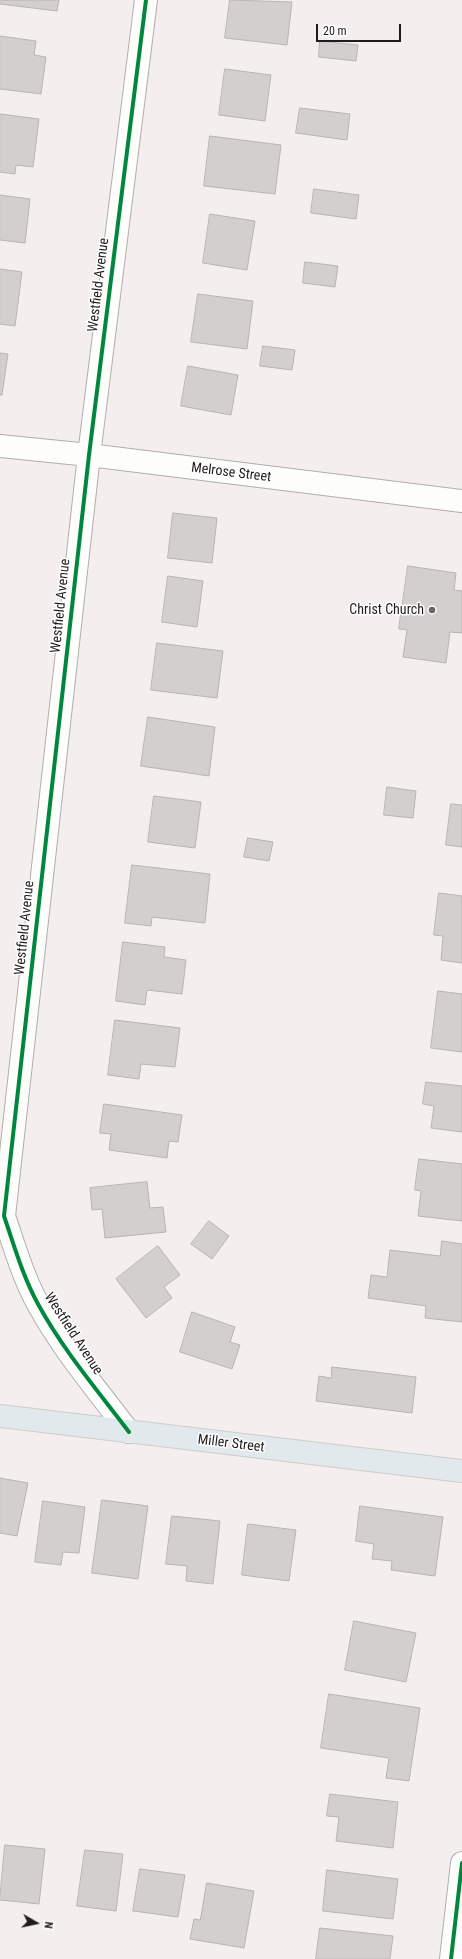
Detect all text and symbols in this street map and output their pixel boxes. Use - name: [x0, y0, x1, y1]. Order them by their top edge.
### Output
- scale bar: [318, 16, 403, 42]
- text: 20 m: [323, 24, 347, 38]
- street label: Westfield Avenue: [85, 237, 113, 333]
- street label: Melrose Street: [190, 460, 272, 486]
- street label: Westfield Avenue: [48, 558, 74, 654]
- place label: Christ Church: [349, 602, 424, 618]
- marker: Christ Church: [427, 605, 437, 615]
- street label: Westfield Avenue: [12, 880, 38, 976]
- street label: Westfield Avenue: [40, 1290, 106, 1378]
- street label: Miller Street: [197, 1432, 265, 1456]
- north arrow: [16, 1903, 56, 1943]
- text: N: [41, 1921, 55, 1929]

